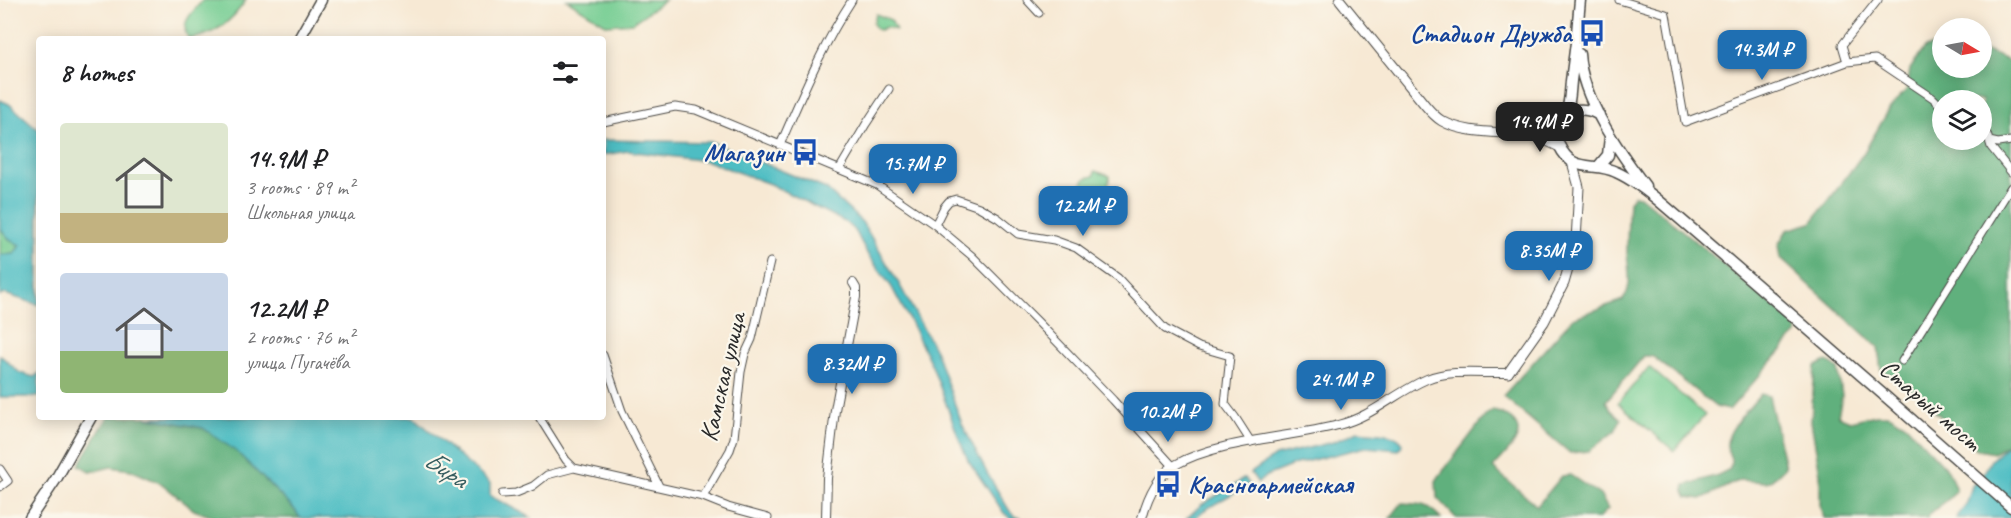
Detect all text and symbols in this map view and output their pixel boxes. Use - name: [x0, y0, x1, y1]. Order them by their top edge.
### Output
- place label: Стадион Дружба: [1410, 17, 1574, 50]
- bus stop icon: Стадион Дружба: [1577, 18, 1607, 48]
- north arrow: [1932, 18, 1992, 78]
- map controls: [1932, 18, 1992, 150]
- pin: 14.3M ₽: [1707, 30, 1817, 81]
- text: 14.3M ₽: [1732, 37, 1792, 62]
- text: 8 homes: [60, 56, 133, 89]
- icon: filters: [549, 56, 582, 89]
- button: layers: [1932, 90, 1992, 150]
- pin: 14.9M ₽: [1485, 102, 1595, 153]
- text: 14.9M ₽: [1510, 109, 1570, 134]
- place label: Магазин: [704, 136, 787, 169]
- bus stop icon: Магазин: [790, 137, 820, 167]
- text: 14.9M ₽: [246, 142, 325, 175]
- pin: 15.7M ₽: [858, 144, 968, 195]
- icon: home: [108, 147, 180, 219]
- text: 15.7M ₽: [883, 151, 943, 176]
- text: 3 rooms · 89 m²: [246, 175, 354, 200]
- pin: 12.2M ₽: [1028, 186, 1138, 237]
- text: 12.2M ₽: [1053, 193, 1113, 218]
- text: Школьная улица: [246, 200, 354, 225]
- pin: 8.35M ₽: [1494, 231, 1604, 282]
- text: 8.35M ₽: [1519, 238, 1579, 263]
- text: 12.2M ₽: [246, 292, 325, 325]
- icon: home: [108, 297, 180, 369]
- street label: Камская улица: [692, 307, 754, 445]
- text: 2 rooms · 76 m²: [246, 325, 354, 350]
- pin: 8.32M ₽: [797, 344, 907, 395]
- text: улица Пугачёва: [246, 350, 349, 375]
- text: 8.32M ₽: [822, 351, 882, 376]
- street label: Старый мост: [1873, 352, 1990, 460]
- pin: 24.1M ₽: [1286, 360, 1396, 411]
- text: 24.1M ₽: [1311, 367, 1371, 392]
- pin: 10.2M ₽: [1113, 392, 1223, 443]
- text: 10.2M ₽: [1138, 399, 1198, 424]
- water label: Бира: [418, 443, 476, 497]
- place label: Красноармейская: [1188, 468, 1355, 501]
- bus stop icon: Красноармейская: [1153, 469, 1183, 499]

